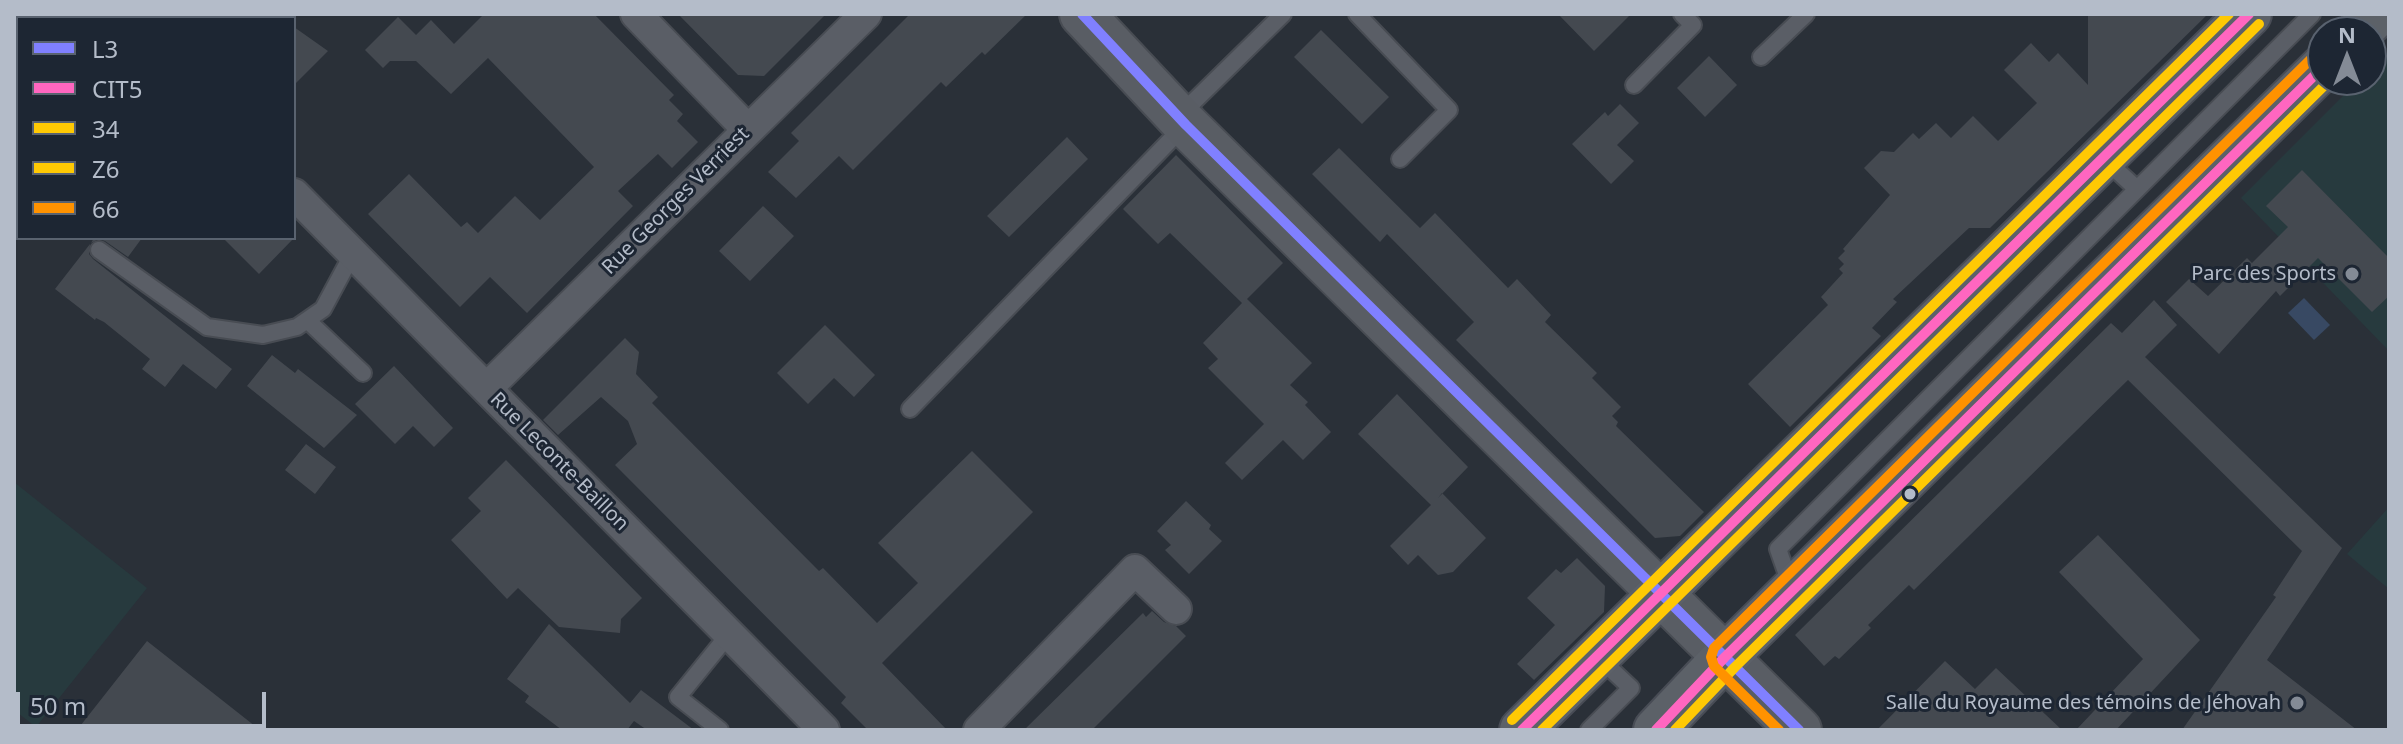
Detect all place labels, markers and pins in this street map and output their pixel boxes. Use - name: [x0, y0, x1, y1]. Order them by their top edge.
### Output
- place label: Parc des Sports: [2191, 262, 2336, 286]
- marker: Parc des Sports: [2343, 265, 2361, 283]
- unlabelled marker: [1902, 486, 1918, 502]
- place label: Salle du Royaume des témoins de Jéhovah: [1886, 691, 2281, 715]
- marker: Salle du Royaume des témoins de Jéhovah: [2288, 694, 2306, 712]

